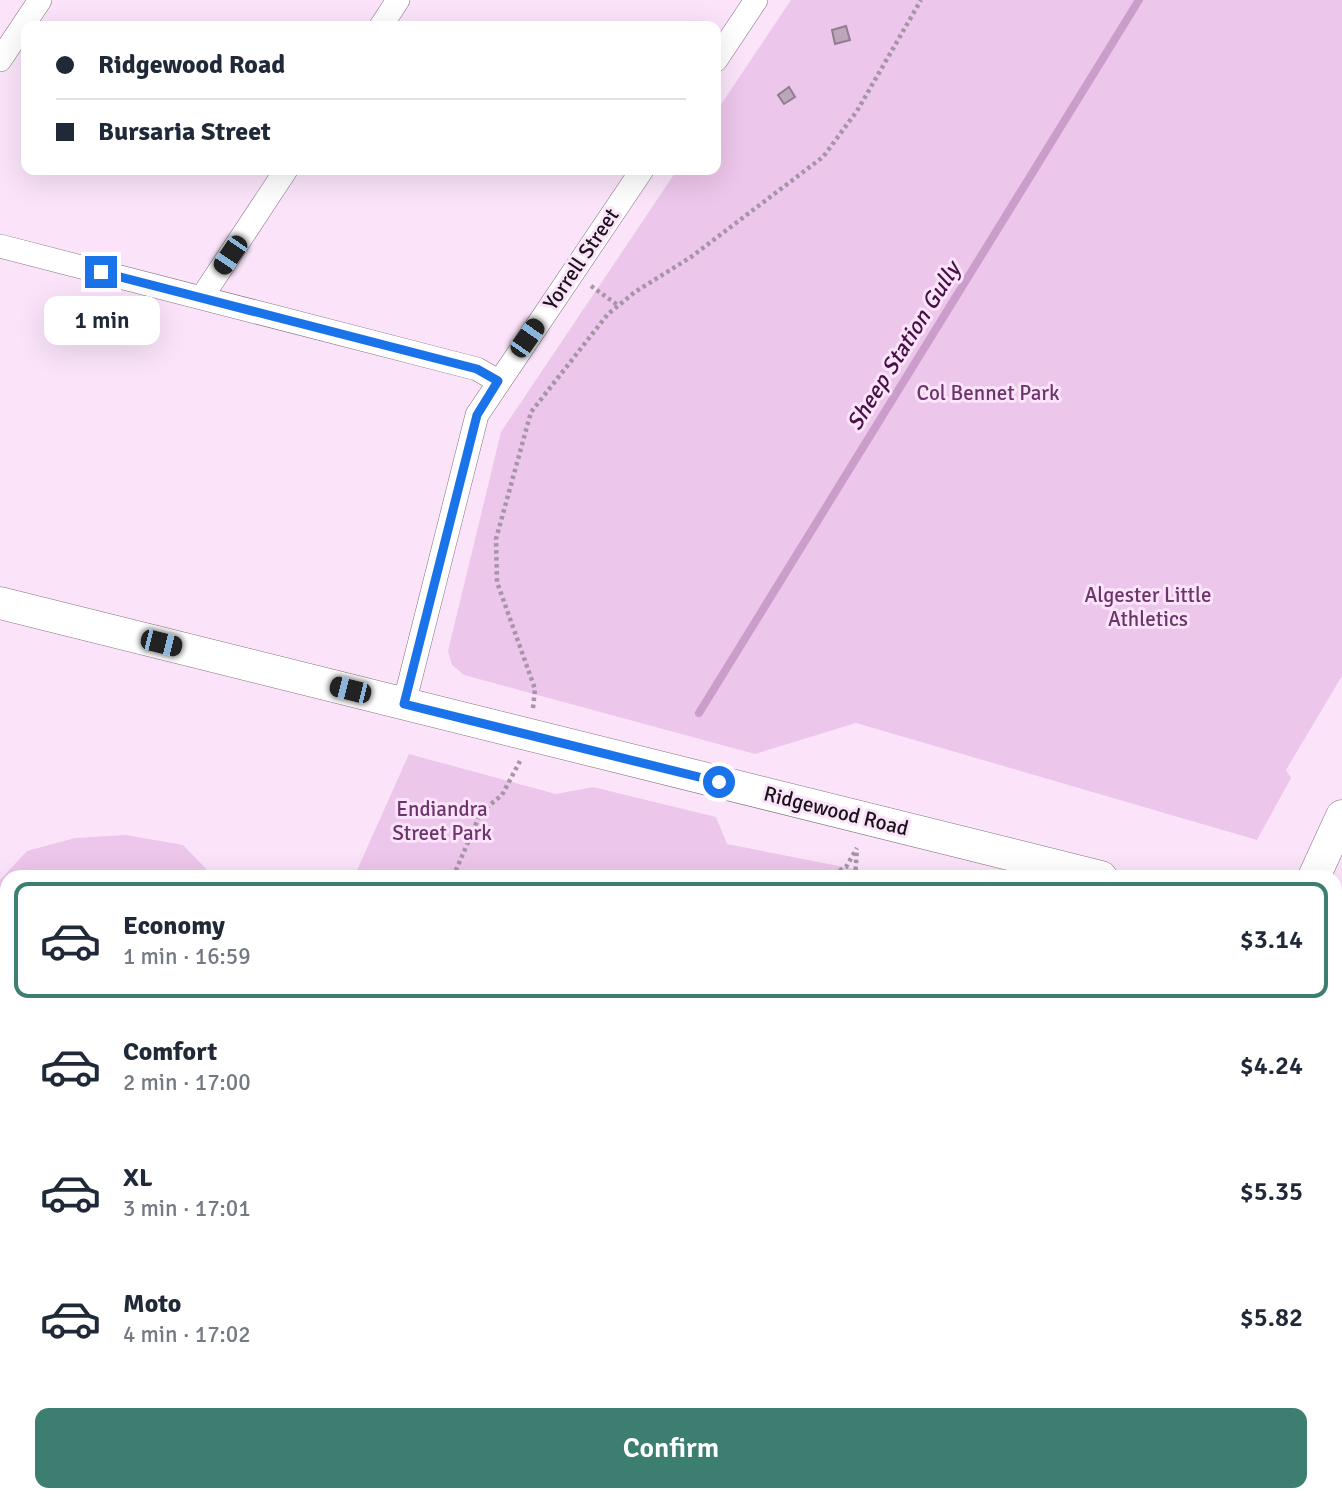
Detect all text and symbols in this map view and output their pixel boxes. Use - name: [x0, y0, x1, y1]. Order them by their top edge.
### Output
- text: Ridgewood Road: [98, 49, 285, 81]
- text: Bursaria Street: [98, 116, 271, 148]
- street label: Yorrell Street: [537, 203, 625, 315]
- car: [210, 232, 251, 278]
- water label: Sheep Station Gully: [840, 254, 969, 436]
- route end: [85, 256, 117, 288]
- callout: 1 min: [43, 296, 159, 346]
- text: 1 min: [74, 306, 130, 335]
- car: [507, 315, 548, 361]
- park label: Col Bennet Park: [916, 380, 1060, 406]
- park label: Algester Little Athletics: [1085, 582, 1211, 632]
- car: [139, 628, 184, 658]
- car: [328, 675, 373, 705]
- route start: [703, 766, 735, 798]
- street label: Ridgewood Road: [761, 780, 911, 842]
- park label: Endiandra Street Park: [392, 796, 492, 846]
- icon: car: [39, 909, 102, 972]
- text: Economy: [123, 910, 225, 942]
- text: $3.14: [1240, 924, 1303, 956]
- text: 1 min · 16:59: [123, 942, 251, 971]
- icon: car: [39, 1035, 102, 1098]
- text: Comfort: [123, 1036, 217, 1068]
- text: $4.24: [1240, 1050, 1303, 1082]
- text: 2 min · 17:00: [123, 1068, 251, 1097]
- icon: car: [39, 1161, 102, 1224]
- text: XL: [123, 1162, 153, 1194]
- text: $5.35: [1240, 1176, 1303, 1208]
- text: 3 min · 17:01: [123, 1194, 251, 1223]
- icon: car: [39, 1287, 102, 1350]
- text: Moto: [123, 1288, 181, 1320]
- text: $5.82: [1240, 1302, 1303, 1334]
- text: 4 min · 17:02: [123, 1320, 251, 1349]
- button: Confirm: [35, 1408, 1307, 1488]

